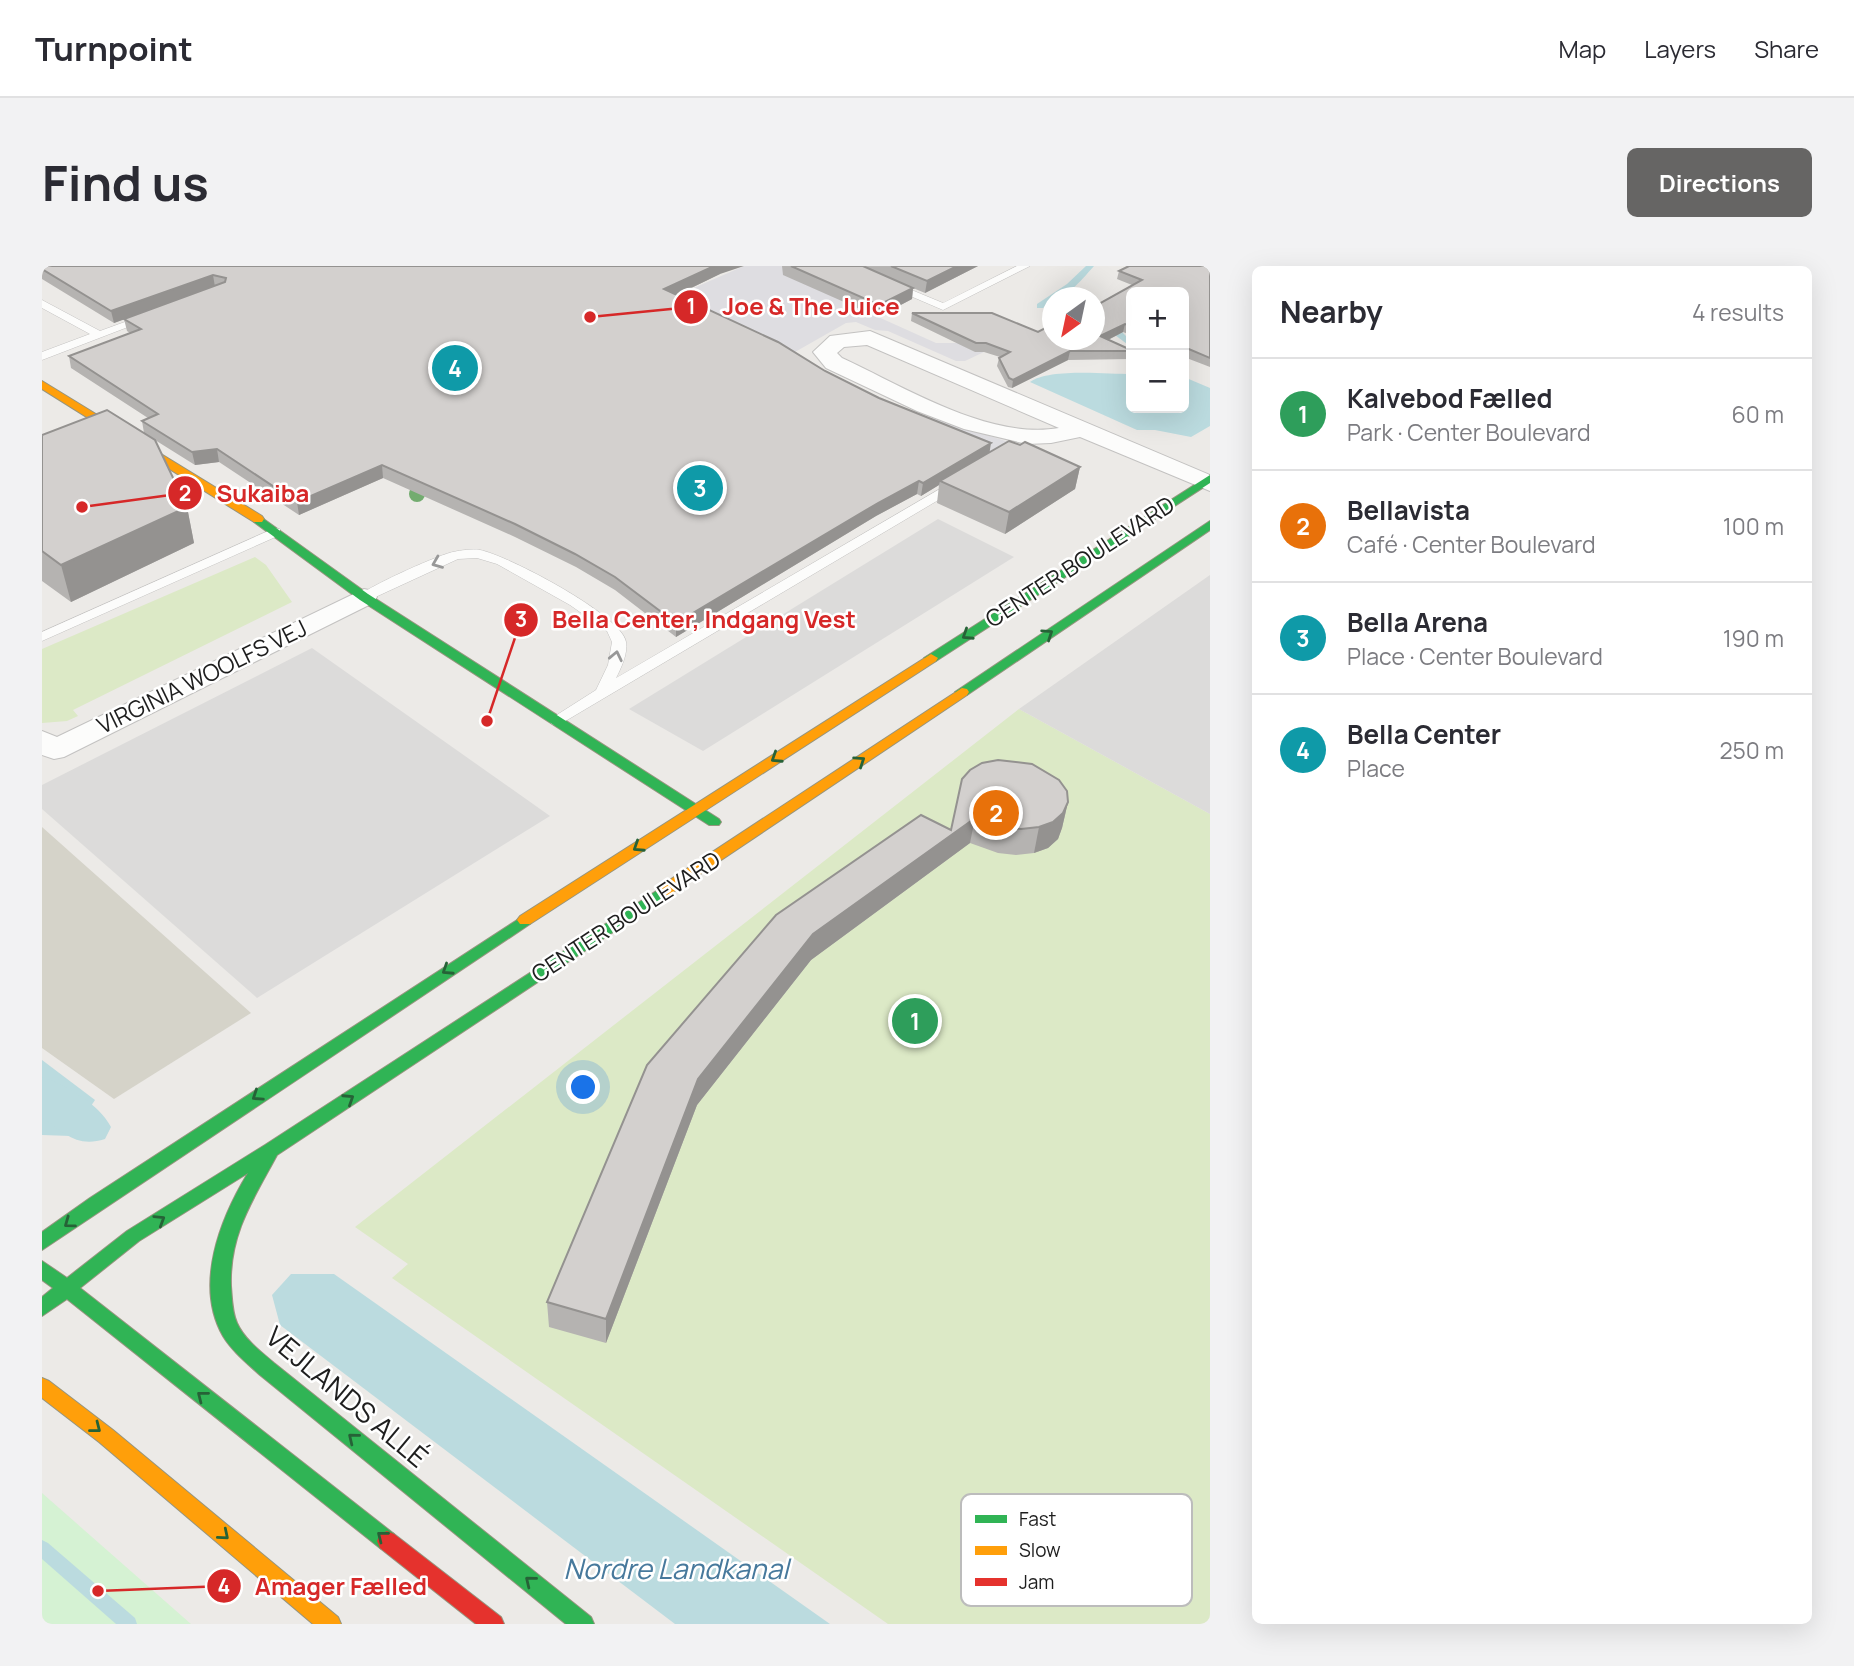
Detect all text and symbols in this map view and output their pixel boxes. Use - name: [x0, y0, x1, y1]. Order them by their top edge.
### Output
- text: Turnpoint: [35, 26, 193, 71]
- text: Map: [1559, 32, 1606, 65]
- text: Layers: [1644, 32, 1716, 65]
- text: Share: [1754, 32, 1819, 65]
- button: Directions: [1627, 148, 1812, 217]
- text: Find us: [42, 149, 209, 216]
- callout: Joe & The Juice: [673, 284, 913, 329]
- north arrow: [1042, 287, 1105, 350]
- map controls: [1126, 287, 1189, 413]
- button: +: [1126, 287, 1189, 350]
- text: Joe & The Juice: [722, 289, 900, 322]
- text: Nearby: [1280, 291, 1383, 332]
- text: 1: [686, 292, 696, 320]
- text: 4 results: [1692, 296, 1784, 328]
- pin: 4: [432, 342, 478, 394]
- button: −: [1126, 350, 1189, 413]
- text: Kalvebod Fælled: [1347, 380, 1553, 416]
- text: 1: [1298, 398, 1308, 430]
- text: 60 m: [1732, 398, 1784, 430]
- text: Park · Center Boulevard: [1347, 416, 1591, 448]
- pin: 3: [677, 462, 723, 514]
- callout: Sukaiba: [168, 471, 324, 516]
- text: Sukaiba: [217, 476, 309, 509]
- text: 2: [179, 479, 191, 507]
- street label: CENTER BOULEVARD: [979, 488, 1180, 634]
- text: Bellavista: [1347, 492, 1470, 528]
- text: 2: [1296, 510, 1310, 542]
- text: 100 m: [1723, 510, 1784, 542]
- text: Café · Center Boulevard: [1347, 528, 1596, 560]
- one-way arrow: [432, 555, 444, 569]
- callout: Bella Center, Indgang Vest: [503, 597, 870, 642]
- text: Bella Center, Indgang Vest: [552, 602, 856, 635]
- text: Bella Arena: [1347, 604, 1488, 640]
- text: 3: [515, 605, 527, 633]
- street label: VIRGINIA WOOLFS VEJ: [91, 611, 312, 741]
- text: 3: [1296, 622, 1310, 654]
- text: 190 m: [1723, 622, 1784, 654]
- one-way arrow: [962, 626, 975, 639]
- one-way arrow: [1040, 630, 1053, 642]
- text: Place · Center Boulevard: [1347, 640, 1603, 672]
- one-way arrow: [608, 651, 623, 663]
- text: Bella Center: [1347, 716, 1501, 752]
- text: 4: [1296, 734, 1310, 766]
- text: 250 m: [1719, 734, 1784, 766]
- one-way arrow: [771, 750, 784, 763]
- text: Place: [1347, 752, 1405, 784]
- one-way arrow: [852, 756, 865, 769]
- pin: 2: [973, 787, 1019, 839]
- one-way arrow: [633, 839, 646, 852]
- street label: CENTER BOULEVARD: [525, 843, 726, 989]
- one-way arrow: [442, 962, 455, 975]
- pin: 1: [892, 995, 938, 1047]
- your location: [566, 1070, 600, 1104]
- one-way arrow: [252, 1088, 265, 1101]
- one-way arrow: [341, 1094, 354, 1107]
- one-way arrow: [64, 1215, 77, 1227]
- one-way arrow: [152, 1215, 165, 1228]
- street label: VEJLANDS ALLÉ: [258, 1317, 437, 1475]
- one-way arrow: [198, 1392, 210, 1405]
- one-way arrow: [89, 1420, 101, 1433]
- one-way arrow: [348, 1434, 360, 1447]
- legend: [961, 1494, 1192, 1606]
- text: Fast: [1019, 1506, 1056, 1532]
- one-way arrow: [215, 1527, 228, 1539]
- one-way arrow: [377, 1532, 389, 1545]
- text: Slow: [1019, 1537, 1061, 1563]
- water label: Nordre Landkanal: [563, 1549, 792, 1587]
- callout: Amager Fælled: [206, 1564, 441, 1609]
- text: Amager Fælled: [255, 1569, 427, 1602]
- text: Jam: [1019, 1569, 1054, 1595]
- text: 4: [218, 1572, 230, 1600]
- one-way arrow: [525, 1577, 538, 1589]

